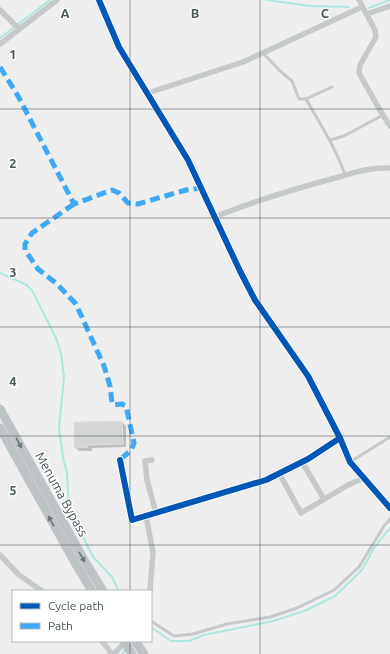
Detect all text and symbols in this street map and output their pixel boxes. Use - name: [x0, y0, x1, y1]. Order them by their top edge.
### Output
- text: A: [60, 6, 70, 20]
- text: B: [191, 6, 200, 20]
- text: C: [321, 6, 330, 20]
- text: 1: [9, 47, 17, 61]
- text: 2: [9, 156, 17, 170]
- text: 3: [9, 265, 17, 279]
- text: 4: [9, 374, 17, 388]
- one-way arrow: [15, 437, 22, 449]
- street label: Menuma Bypass: [33, 449, 91, 539]
- text: 5: [9, 483, 17, 497]
- one-way arrow: [48, 515, 55, 527]
- one-way arrow: [79, 551, 86, 563]
- legend: [12, 590, 152, 642]
- text: Cycle path: [48, 599, 104, 612]
- text: Path: [48, 619, 73, 632]

